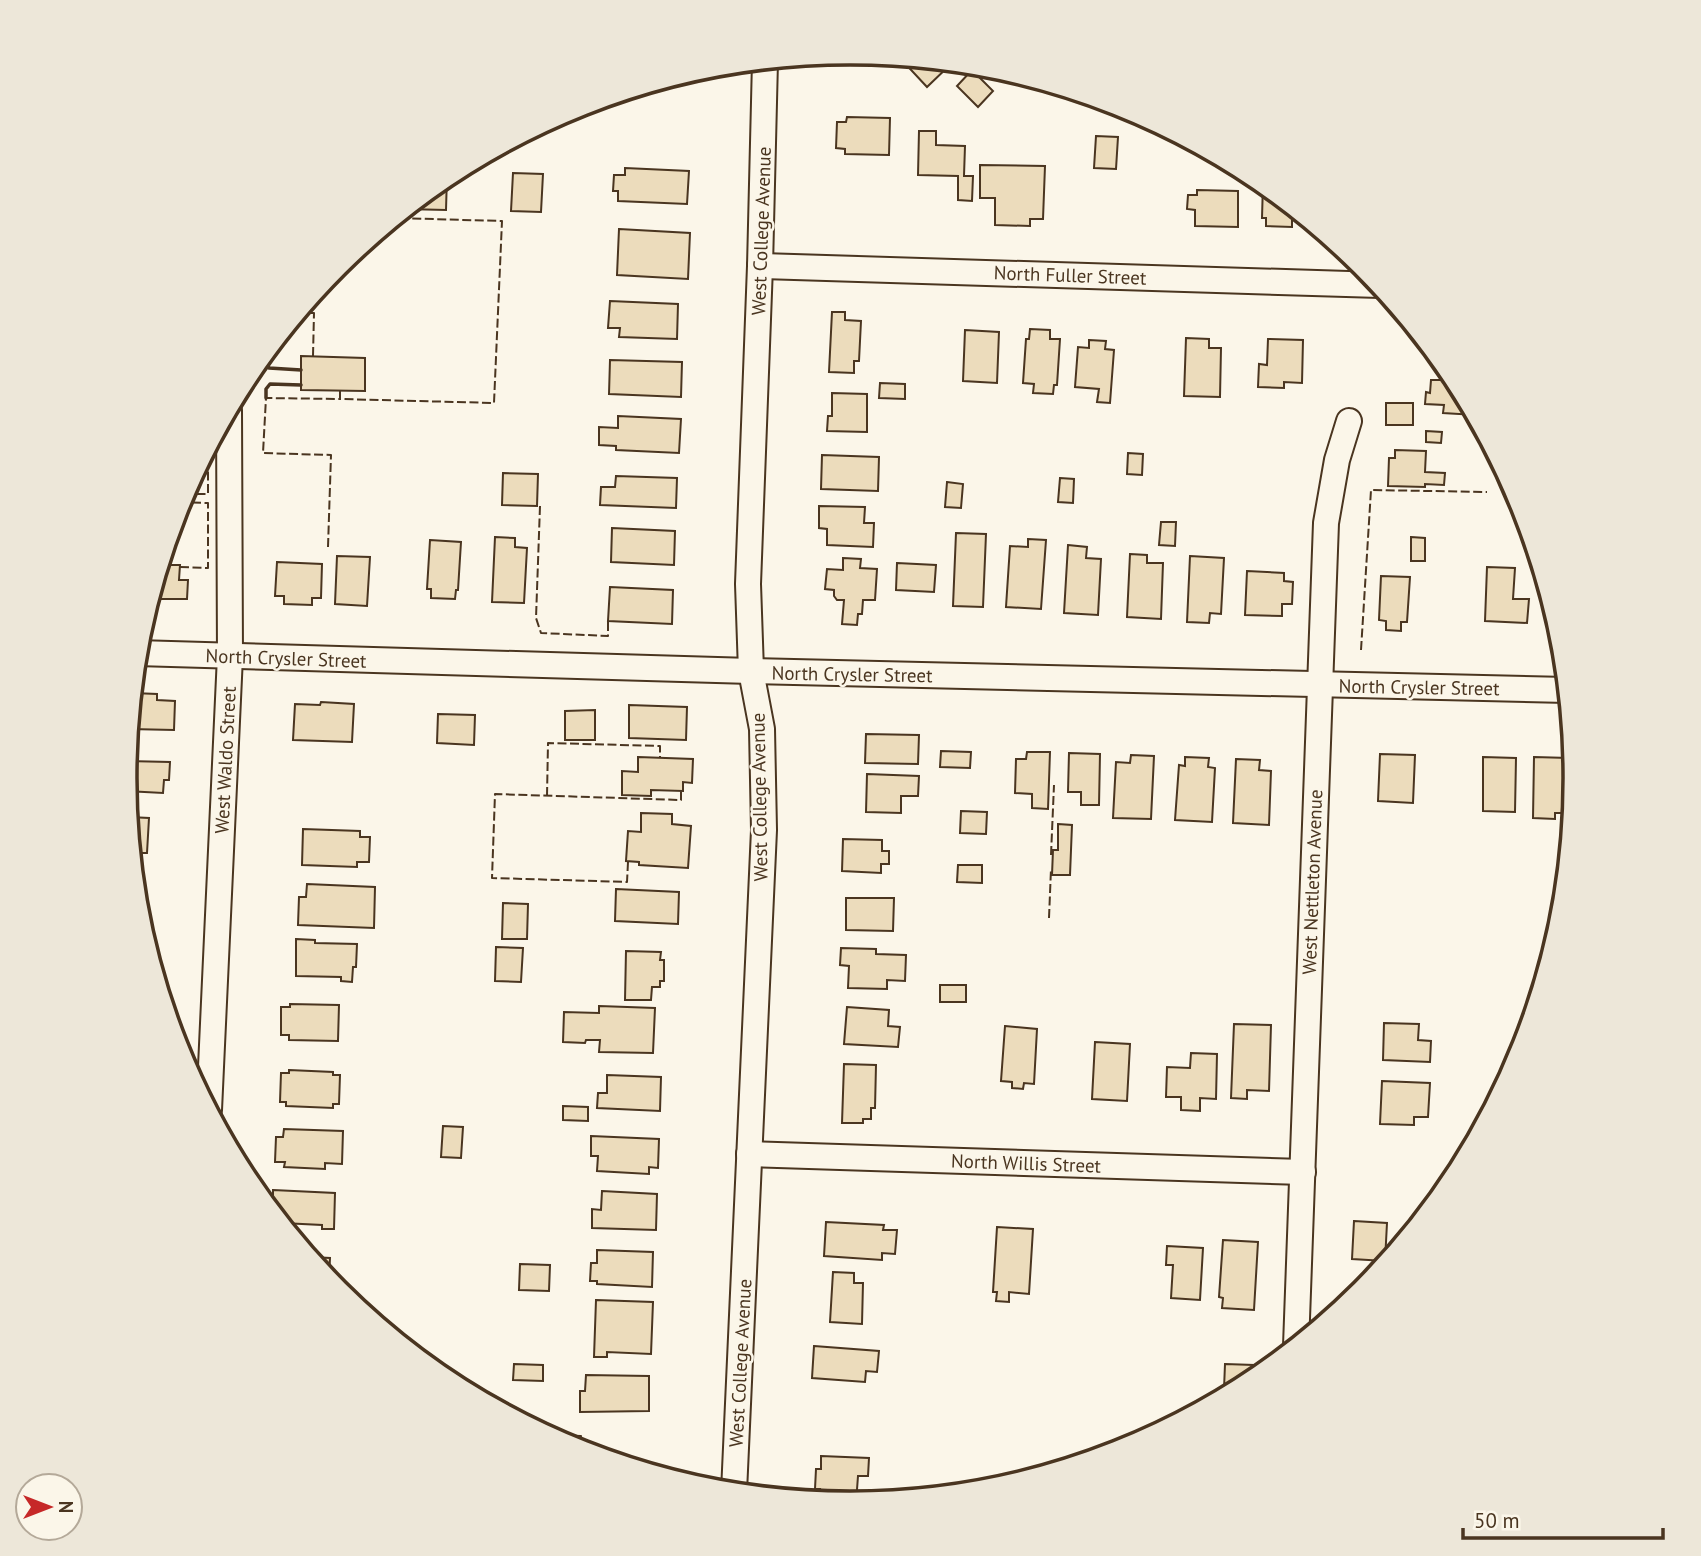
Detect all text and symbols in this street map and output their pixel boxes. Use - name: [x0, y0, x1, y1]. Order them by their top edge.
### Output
- street label: West College Avenue: [746, 146, 776, 316]
- street label: North Fuller Street: [993, 260, 1147, 290]
- street label: North Crysler Street: [205, 643, 367, 673]
- street label: North Crysler Street: [771, 661, 933, 687]
- street label: North Crysler Street: [1338, 674, 1500, 700]
- street label: West Waldo Street: [209, 685, 241, 834]
- street label: West College Avenue: [746, 712, 772, 882]
- street label: West Nettleton Avenue: [1297, 789, 1327, 975]
- street label: North Willis Street: [951, 1148, 1102, 1178]
- street label: West College Avenue: [724, 1278, 756, 1448]
- north arrow: [14, 1472, 84, 1542]
- scale bar: [1463, 1496, 1662, 1540]
- text: N: [54, 1501, 78, 1513]
- text: 50 m: [1474, 1507, 1520, 1534]

